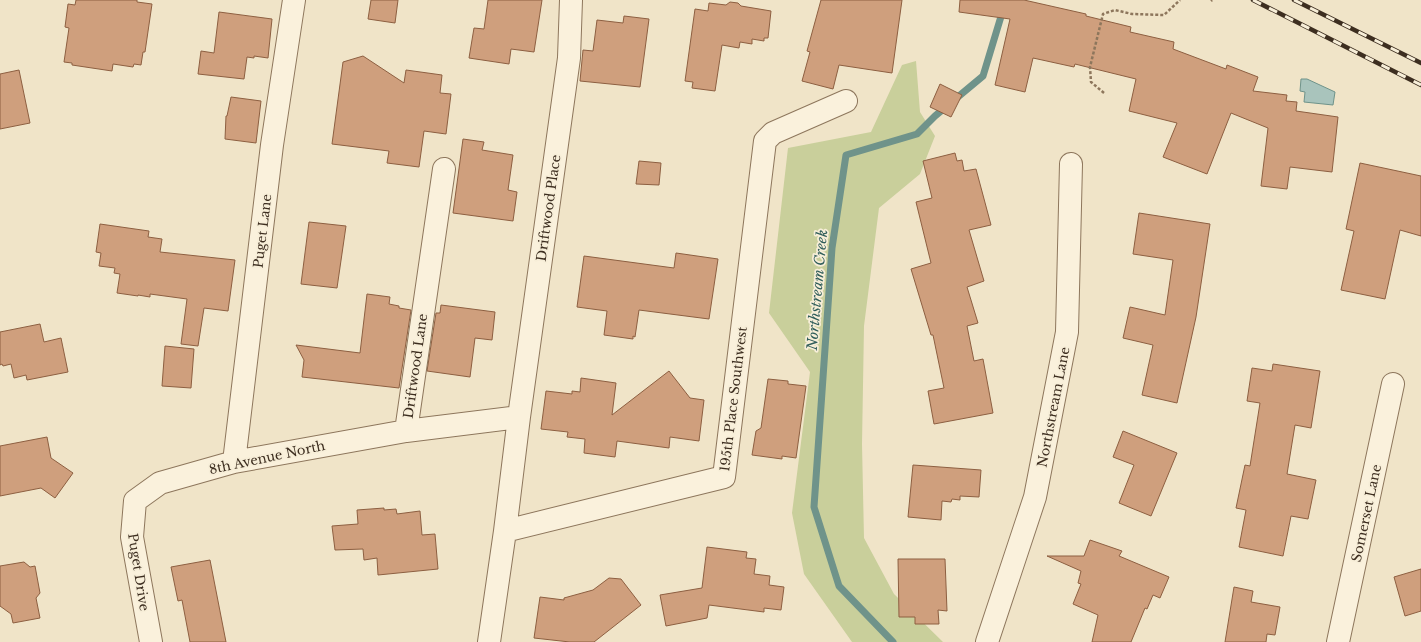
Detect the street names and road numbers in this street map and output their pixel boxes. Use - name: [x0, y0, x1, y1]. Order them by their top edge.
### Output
- street label: Driftwood Place: [533, 154, 564, 263]
- street label: Puget Lane: [250, 193, 275, 269]
- street label: Driftwood Lane: [400, 312, 431, 420]
- street label: 195th Place Southwest: [716, 326, 751, 473]
- street label: Northstream Lane: [1033, 346, 1073, 469]
- street label: 8th Avenue North: [208, 437, 327, 478]
- street label: Somerset Lane: [1348, 463, 1385, 564]
- street label: Puget Drive: [124, 532, 153, 612]

